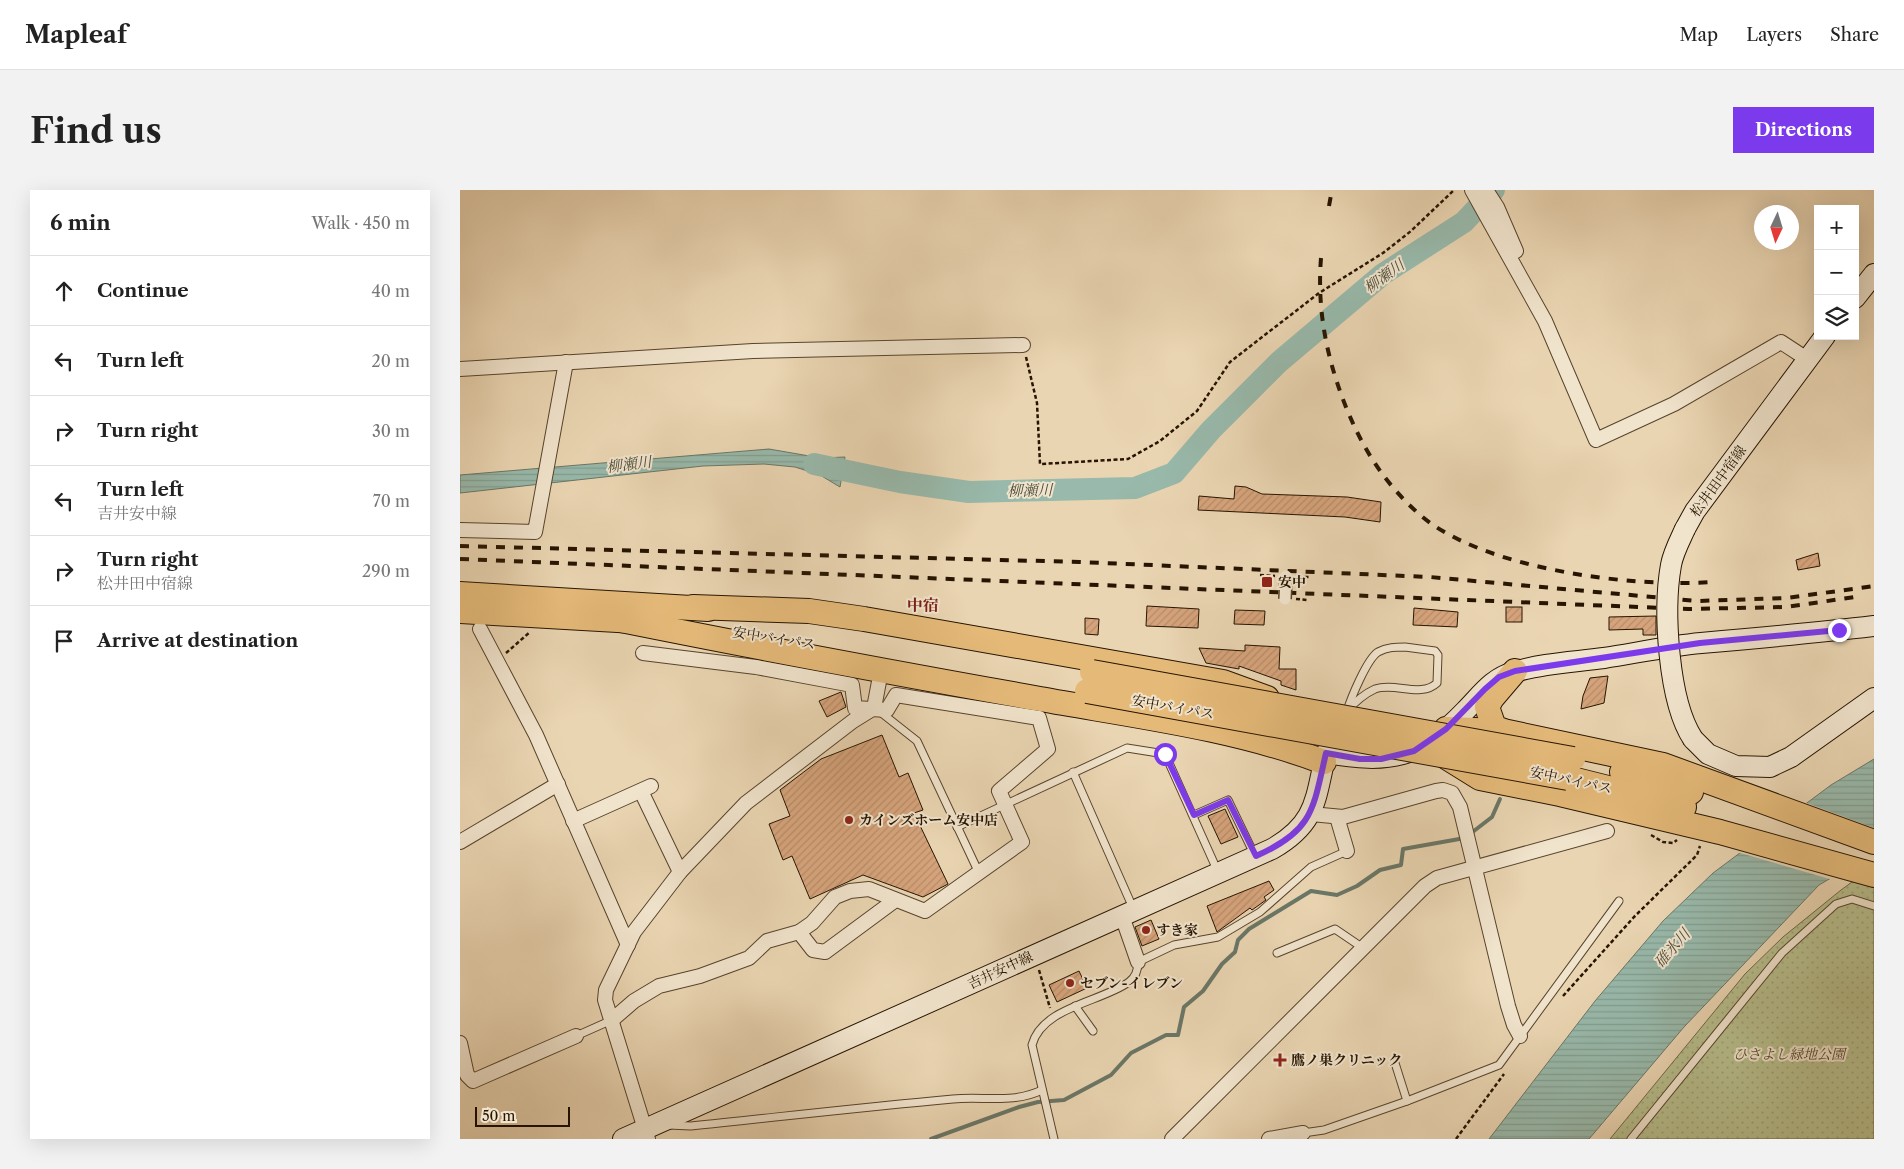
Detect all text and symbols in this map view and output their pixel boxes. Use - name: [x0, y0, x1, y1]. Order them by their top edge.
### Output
- text: Mapleaf: [25, 20, 127, 49]
- text: Map: [1680, 24, 1718, 46]
- text: Layers: [1746, 24, 1802, 46]
- text: Share: [1830, 24, 1879, 46]
- button: Directions: [1733, 107, 1874, 153]
- text: Find us: [30, 109, 162, 152]
- north arrow: [1754, 205, 1799, 250]
- map controls: [1814, 205, 1859, 340]
- button: +: [1814, 205, 1859, 250]
- text: 6 min: [50, 210, 111, 235]
- text: Walk · 450 m: [312, 213, 410, 233]
- button: −: [1814, 250, 1859, 295]
- water label: 柳瀬川: [1360, 254, 1409, 297]
- icon: ahead: [50, 277, 78, 305]
- text: Continue: [97, 279, 189, 302]
- text: 40 m: [371, 281, 410, 301]
- button: layers: [1814, 295, 1859, 340]
- icon: left: [50, 347, 78, 375]
- text: Turn left: [97, 349, 184, 372]
- text: 20 m: [371, 351, 410, 371]
- icon: right: [50, 417, 78, 445]
- text: Turn right: [97, 419, 198, 442]
- text: 30 m: [372, 421, 410, 441]
- street label: 松井田中宿線: [1686, 442, 1750, 520]
- water label: 柳瀬川: [606, 452, 654, 476]
- text: Turn left: [97, 478, 184, 501]
- water label: 柳瀬川: [1007, 480, 1055, 500]
- icon: left: [50, 487, 78, 515]
- text: 70 m: [373, 491, 410, 511]
- text: 吉井安中線: [97, 503, 177, 523]
- text: Turn right: [97, 548, 198, 571]
- icon: right: [50, 557, 78, 585]
- text: 290 m: [362, 561, 410, 581]
- text: 松井田中宿線: [97, 573, 193, 593]
- place label: 安中: [1278, 573, 1306, 591]
- marker: 安中: [1260, 575, 1274, 589]
- district label: 中宿: [907, 595, 939, 615]
- route end: [1828, 619, 1851, 642]
- street label: 安中バイパス: [731, 623, 817, 653]
- icon: arrive: [50, 627, 78, 655]
- text: Arrive at destination: [97, 629, 298, 652]
- street label: 安中バイパス: [1130, 691, 1216, 723]
- route start: [1154, 743, 1177, 766]
- street label: 安中バイパス: [1528, 762, 1614, 798]
- place label: カインズホーム安中店: [859, 811, 998, 829]
- marker: カインズホーム安中店: [843, 814, 855, 826]
- place label: すき家: [1156, 921, 1198, 939]
- water label: 碓氷川: [1650, 923, 1695, 971]
- marker: すき家: [1140, 924, 1152, 936]
- street label: 吉井安中線: [964, 947, 1036, 993]
- place label: セブン-イレブン: [1080, 974, 1183, 992]
- marker: セブン-イレブン: [1064, 977, 1076, 989]
- park label: ひさよし緑地公園: [1733, 1045, 1847, 1063]
- place label: 鷹ノ巣クリニック: [1291, 1051, 1402, 1069]
- marker: 鷹ノ巣クリニック: [1273, 1053, 1287, 1067]
- scale bar: [475, 1104, 570, 1127]
- text: 50 m: [482, 1107, 515, 1125]

